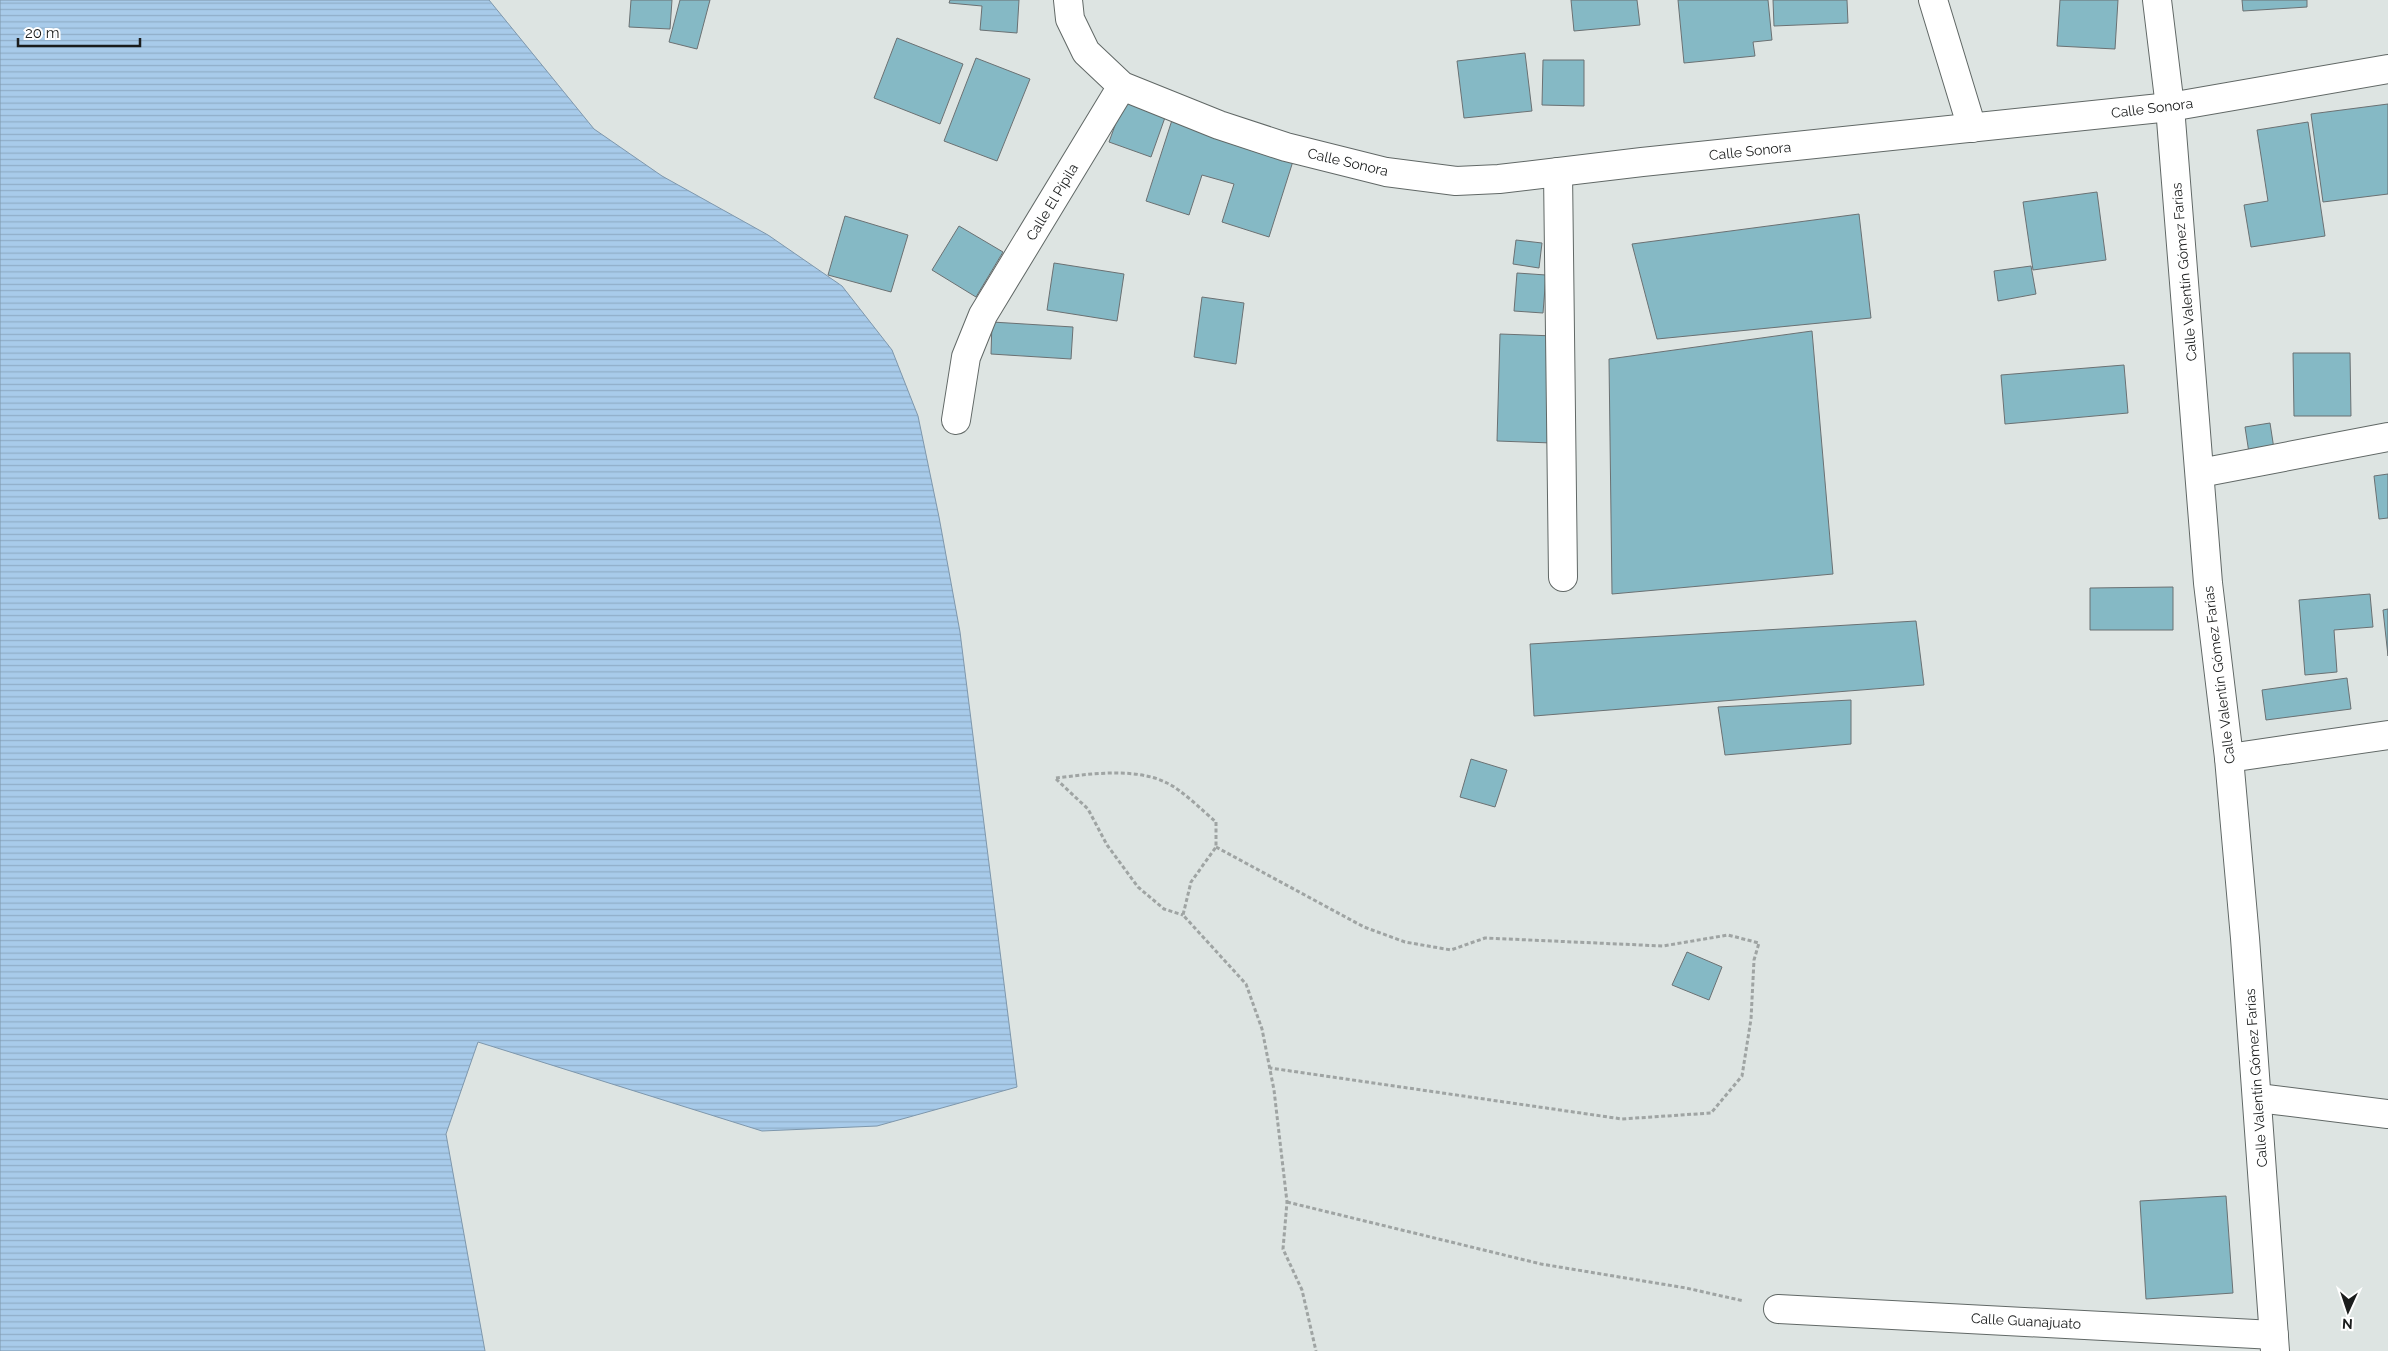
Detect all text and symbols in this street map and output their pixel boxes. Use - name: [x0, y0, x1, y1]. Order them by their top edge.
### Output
- scale bar: [18, 15, 140, 47]
- text: 20 m: [25, 24, 60, 42]
- street label: Calle Sonora: [2110, 95, 2194, 121]
- street label: Calle Sonora: [1708, 139, 1792, 163]
- street label: Calle Sonora: [1306, 145, 1390, 179]
- street label: Calle El Pípila: [1023, 161, 1081, 243]
- street label: Calle Valentín Gómez Farías: [2168, 182, 2200, 362]
- street label: Calle Valentín Gómez Farías: [2200, 585, 2238, 765]
- street label: Calle Valentín Gómez Farías: [2242, 988, 2270, 1168]
- north arrow: [2323, 1286, 2373, 1336]
- street label: Calle Guanajuato: [1970, 1310, 2082, 1332]
- text: N: [2342, 1316, 2353, 1332]

